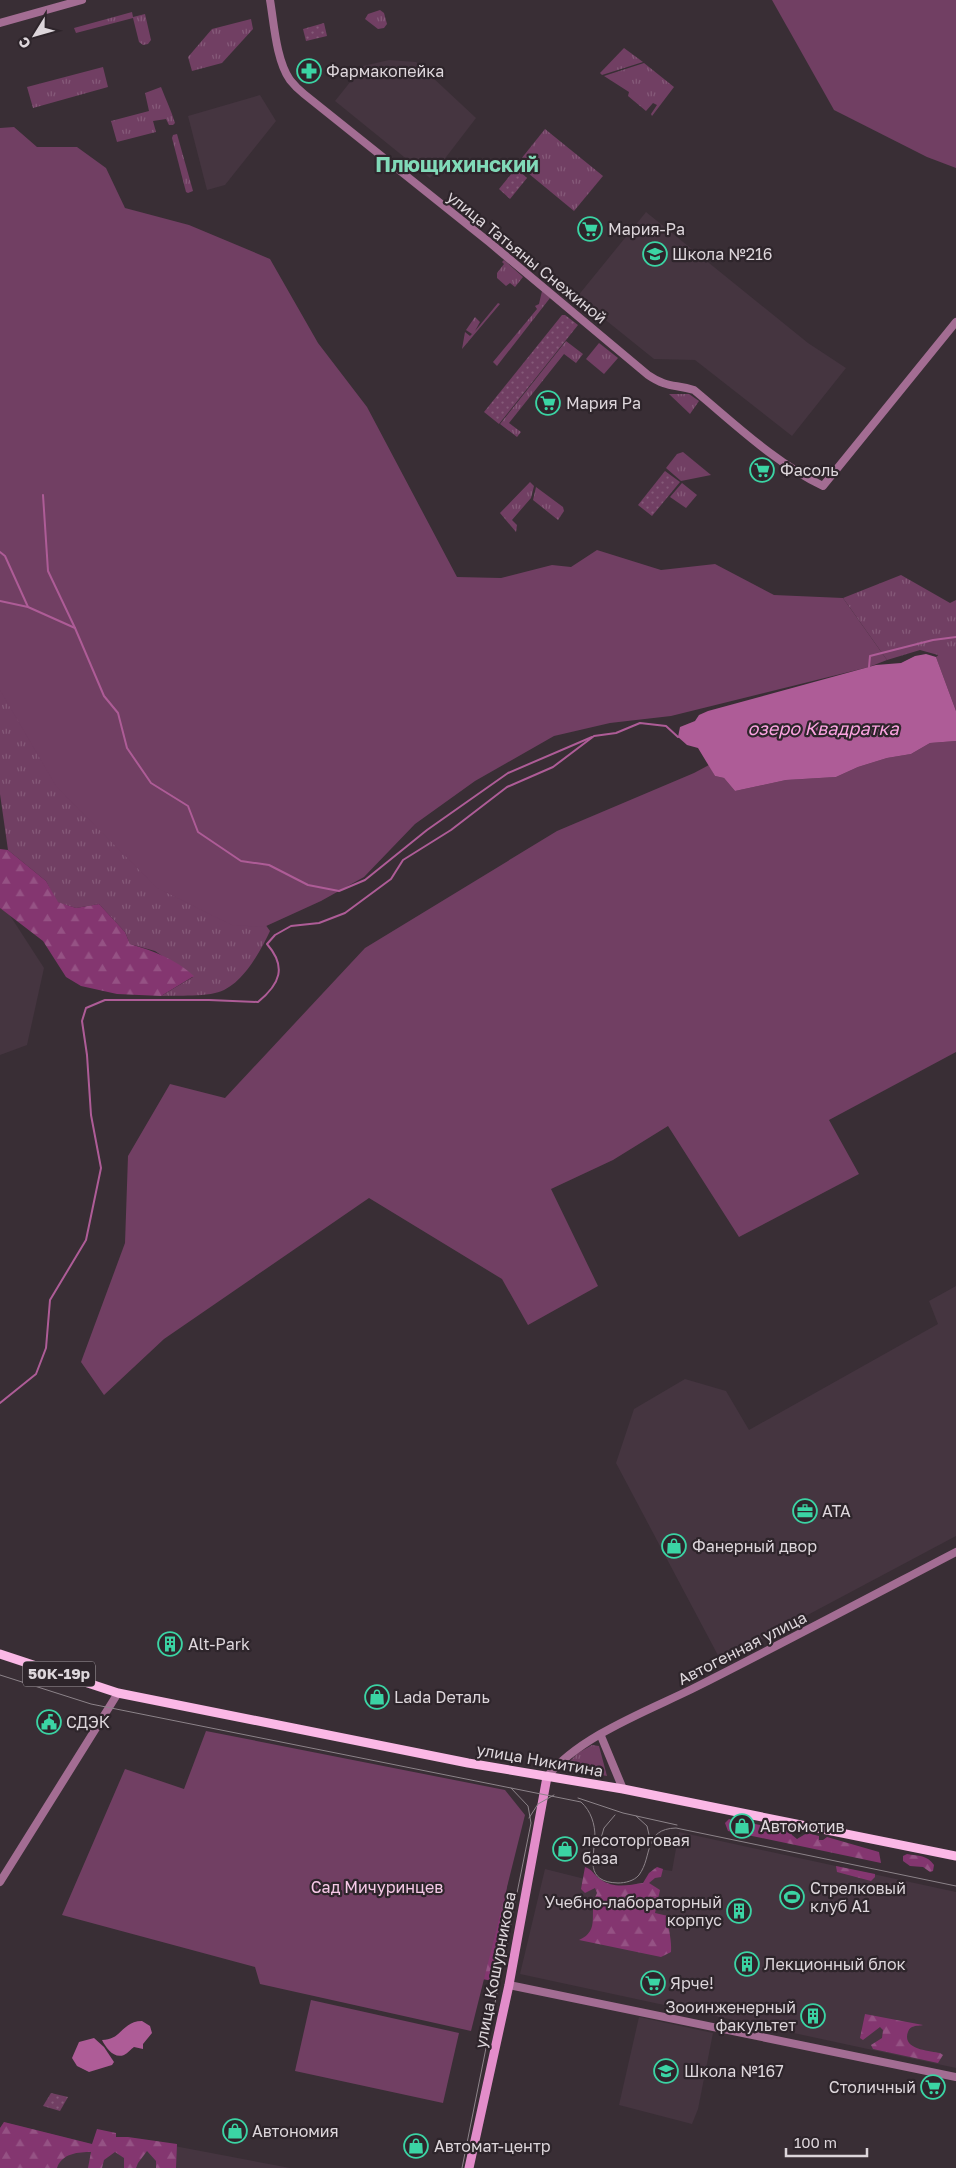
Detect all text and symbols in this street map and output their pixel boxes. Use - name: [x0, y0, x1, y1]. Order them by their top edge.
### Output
- north arrow: [10, 10, 60, 60]
- text: С: [14, 34, 34, 52]
- pharmacy icon: Фармакопейка: [296, 58, 322, 84]
- place label: Фармакопейка: [326, 61, 444, 81]
- district label: Плющихинский: [375, 151, 539, 177]
- street label: улица Татьяны Снежиной: [443, 186, 611, 328]
- supermarket icon: Мария-Ра: [577, 216, 603, 242]
- place label: Мария-Ра: [608, 219, 685, 239]
- school or university icon: Школа №216: [642, 241, 668, 267]
- place label: Школа №216: [672, 244, 772, 264]
- supermarket icon: Мария Ра: [535, 390, 561, 416]
- place label: Мария Ра: [566, 393, 641, 413]
- supermarket icon: Фасоль: [749, 457, 775, 483]
- place label: Фасоль: [780, 460, 839, 480]
- water label: озеро Квадратка: [747, 717, 899, 739]
- office icon: АТА: [792, 1498, 818, 1524]
- place label: АТА: [822, 1501, 851, 1521]
- shop icon: Фанерный двор: [661, 1533, 687, 1559]
- place label: Фанерный двор: [692, 1536, 817, 1556]
- street label: Автогенная улица: [674, 1607, 810, 1689]
- building icon: Alt-Park: [157, 1631, 183, 1657]
- place label: Alt-Park: [188, 1634, 250, 1654]
- road number: 50К-19р: [23, 1662, 95, 1686]
- shop icon: Lada Dеталь: [364, 1684, 390, 1710]
- place label: Lada Dеталь: [394, 1687, 490, 1707]
- public building icon: СДЭК: [36, 1709, 62, 1735]
- place label: СДЭК: [66, 1712, 110, 1732]
- street label: улица Никитина: [475, 1739, 605, 1781]
- shop icon: Автомотив: [729, 1813, 755, 1839]
- place label: Автомотив: [760, 1816, 844, 1836]
- place label: лесоторговая база: [582, 1830, 690, 1868]
- shop icon: лесоторговая база: [552, 1836, 578, 1862]
- park label: Сад Мичуринцев: [311, 1877, 443, 1897]
- place label: Стрелковый клуб А1: [810, 1878, 906, 1916]
- sports icon: Стрелковый клуб А1: [779, 1884, 805, 1910]
- street label: улица Кошурникова: [470, 1890, 520, 2050]
- place label: Учебно-лабораторный корпус: [545, 1892, 722, 1930]
- building icon: Учебно-лабораторный корпус: [726, 1898, 752, 1924]
- building icon: Лекционный блок: [734, 1951, 760, 1977]
- place label: Лекционный блок: [764, 1954, 906, 1974]
- supermarket icon: Ярче!: [640, 1970, 666, 1996]
- place label: Ярче!: [670, 1973, 714, 1993]
- place label: Зооинженерный факультет: [665, 1997, 796, 2035]
- building icon: Зооинженерный факультет: [800, 2003, 826, 2029]
- school or university icon: Школа №167: [653, 2058, 679, 2084]
- place label: Школа №167: [684, 2061, 784, 2081]
- supermarket icon: Столичный: [920, 2074, 946, 2100]
- place label: Столичный: [829, 2077, 916, 2097]
- shop icon: Автономия: [222, 2118, 248, 2144]
- place label: Автономия: [252, 2121, 339, 2141]
- scale bar: [786, 2126, 867, 2158]
- shop icon: Автомат-центр: [403, 2133, 429, 2159]
- text: 100 m: [794, 2133, 837, 2151]
- place label: Автомат-центр: [434, 2136, 551, 2156]

